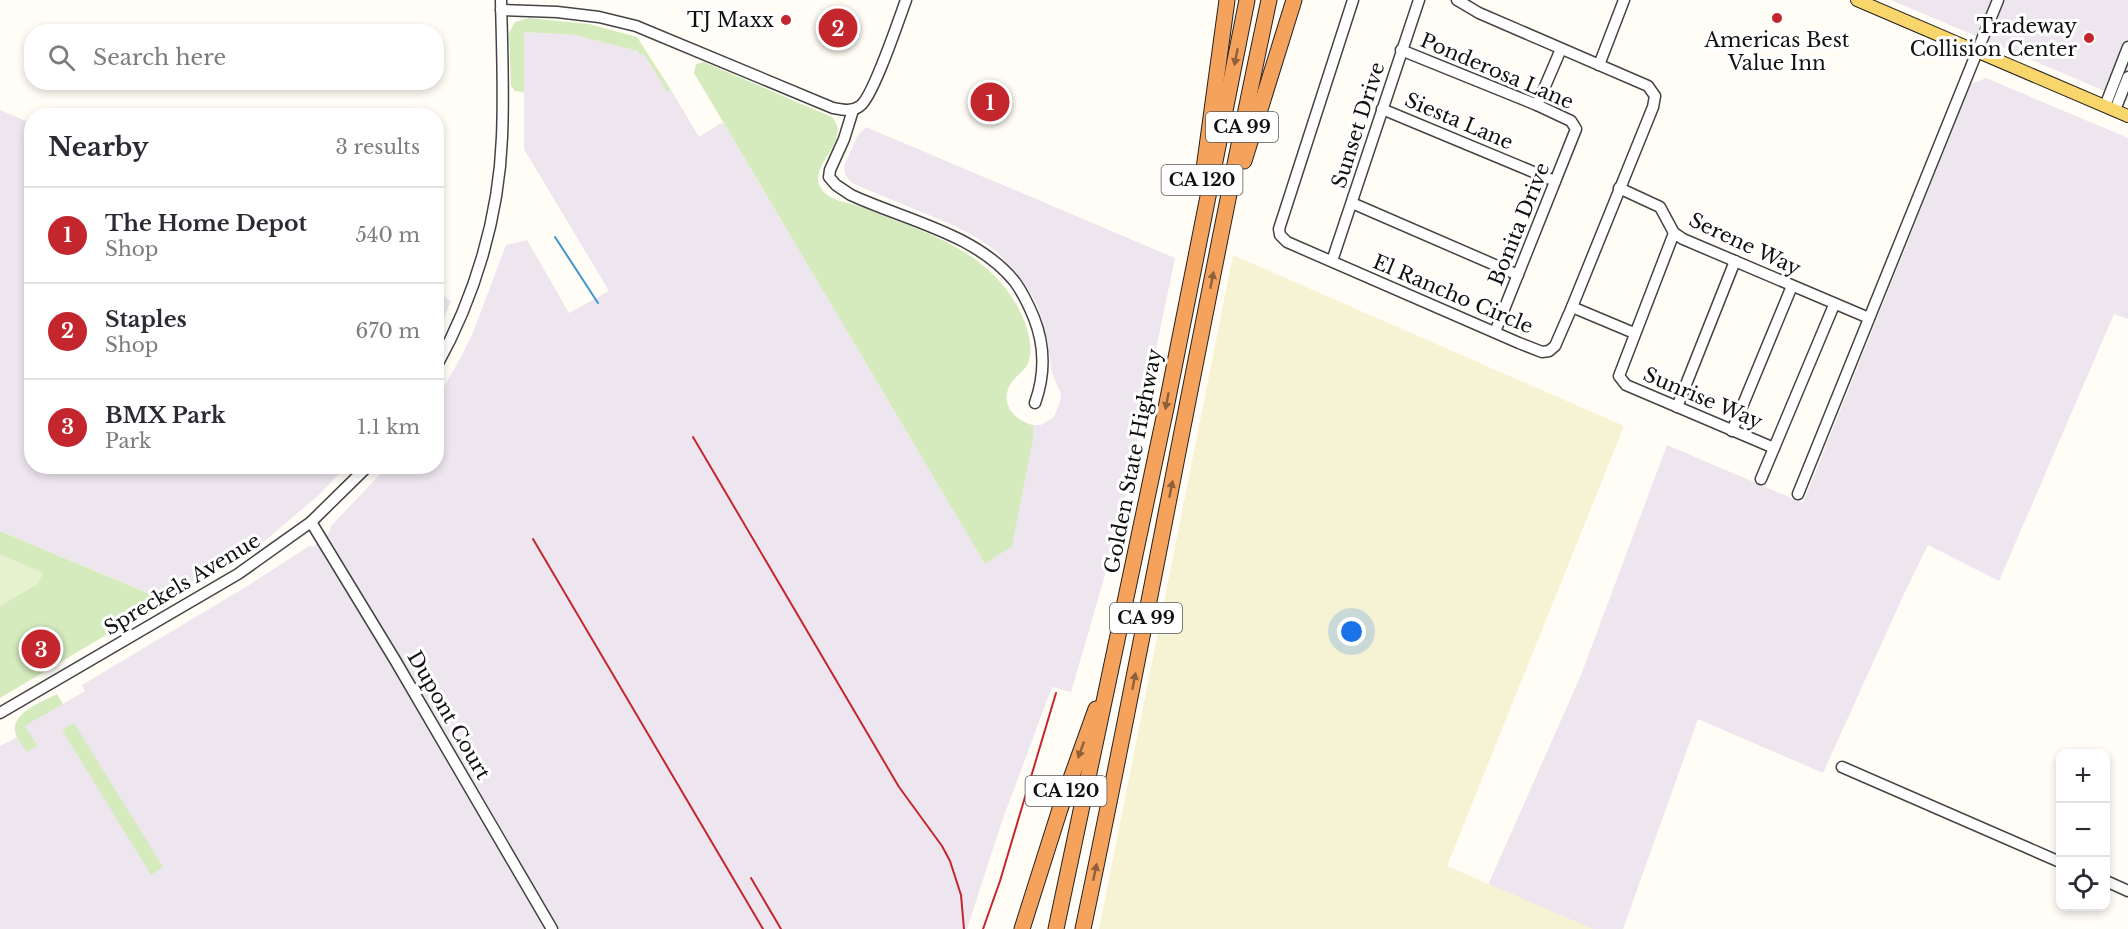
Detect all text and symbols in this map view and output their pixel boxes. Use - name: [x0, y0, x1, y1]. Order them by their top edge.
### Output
- pin: 2: [818, 6, 858, 51]
- place label: TJ Maxx: [687, 8, 774, 32]
- marker: Americas Best Value Inn: [1770, 11, 1784, 25]
- marker: TJ Maxx: [779, 13, 793, 27]
- place label: Tradeway Collision Center: [1910, 14, 2077, 61]
- search box: [24, 24, 444, 90]
- street label: Ponderosa Lane: [1417, 28, 1577, 114]
- place label: Americas Best Value Inn: [1704, 28, 1850, 75]
- marker: Tradeway Collision Center: [2082, 31, 2096, 45]
- icon: search: [45, 41, 78, 74]
- text: Search here: [93, 44, 226, 71]
- one-way arrow: [1231, 48, 1240, 67]
- street label: Sunset Drive: [1326, 59, 1390, 191]
- pin: 1: [970, 80, 1010, 124]
- street label: Siesta Lane: [1401, 87, 1517, 155]
- road number: CA 99: [1206, 112, 1278, 142]
- text: Nearby: [48, 131, 149, 163]
- text: 3 results: [336, 135, 420, 159]
- street label: Bonita Drive: [1483, 159, 1555, 289]
- road number: CA 120: [1162, 165, 1242, 195]
- street label: Serene Way: [1685, 208, 1805, 280]
- text: The Home Depot: [105, 210, 307, 237]
- text: 1: [63, 223, 72, 247]
- text: 540 m: [355, 223, 420, 247]
- text: Shop: [105, 237, 158, 261]
- street label: El Rancho Circle: [1369, 249, 1537, 339]
- one-way arrow: [1208, 270, 1217, 289]
- text: Staples: [105, 306, 187, 333]
- text: 2: [61, 319, 74, 343]
- text: 670 m: [356, 319, 420, 343]
- text: Shop: [105, 333, 158, 357]
- street label: Golden State Highway: [1099, 346, 1167, 575]
- street label: Sunrise Way: [1640, 362, 1766, 434]
- one-way arrow: [1162, 392, 1171, 411]
- text: BMX Park: [105, 402, 226, 429]
- text: 3: [61, 415, 74, 439]
- text: 1.1 km: [357, 415, 420, 439]
- text: Park: [105, 429, 151, 453]
- one-way arrow: [1167, 480, 1176, 499]
- street label: Spreckels Avenue: [100, 528, 264, 640]
- road number: CA 99: [1110, 603, 1182, 633]
- your location: [1337, 617, 1366, 646]
- pin: 3: [22, 626, 60, 672]
- street label: Dupont Court: [402, 646, 496, 784]
- one-way arrow: [1130, 671, 1139, 690]
- one-way arrow: [1076, 741, 1085, 759]
- map controls: [2056, 749, 2110, 911]
- button: +: [2056, 749, 2110, 803]
- road number: CA 120: [1026, 776, 1106, 806]
- button: −: [2056, 803, 2110, 857]
- button: locate: [2056, 857, 2110, 911]
- one-way arrow: [1091, 862, 1100, 881]

